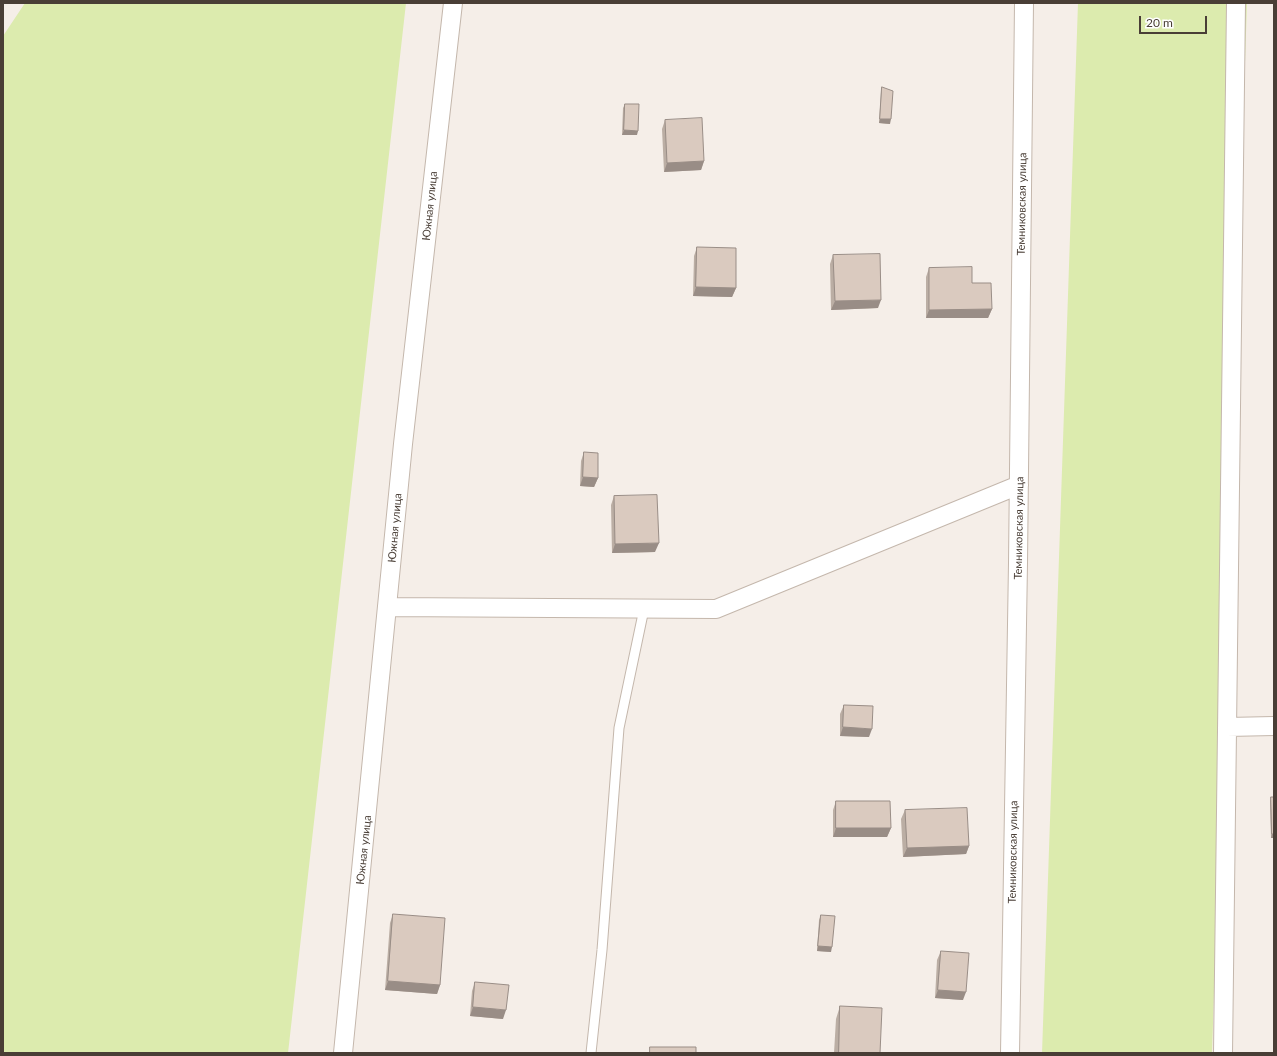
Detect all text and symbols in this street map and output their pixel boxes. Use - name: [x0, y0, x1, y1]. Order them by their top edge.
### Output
- scale bar: [1141, 8, 1209, 34]
- text: 20 m: [1146, 15, 1173, 30]
- street label: Темниковская улица: [1015, 152, 1029, 256]
- street label: Южная улица: [420, 171, 440, 241]
- street label: Темниковская улица: [1012, 476, 1026, 580]
- street label: Южная улица: [385, 493, 405, 563]
- street label: Темниковская улица: [1006, 800, 1020, 904]
- street label: Южная улица: [354, 815, 374, 885]

